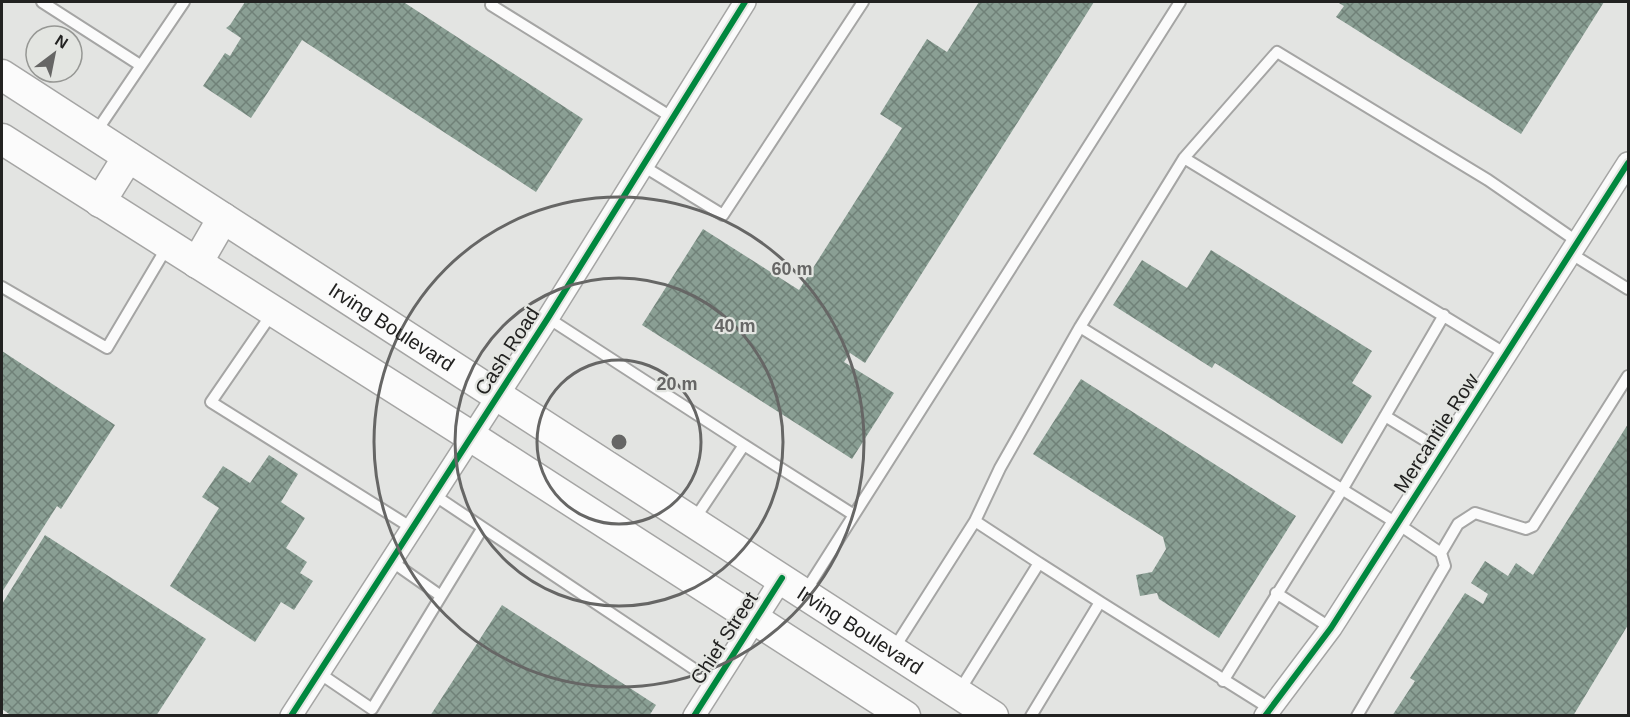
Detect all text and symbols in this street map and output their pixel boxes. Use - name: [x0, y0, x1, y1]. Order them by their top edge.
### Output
- north arrow: [24, 24, 84, 84]
- text: N: [52, 31, 71, 52]
- text: 60 m: [771, 259, 813, 279]
- street label: Irving Boulevard: [325, 279, 458, 376]
- street label: Cash Road: [471, 303, 543, 399]
- text: 40 m: [714, 316, 756, 336]
- street label: Mercantile Row: [1389, 369, 1483, 497]
- text: 20 m: [656, 374, 698, 394]
- centre of rings: [609, 432, 629, 452]
- street label: Irving Boulevard: [793, 582, 927, 679]
- street label: Chief Street: [686, 587, 762, 688]

